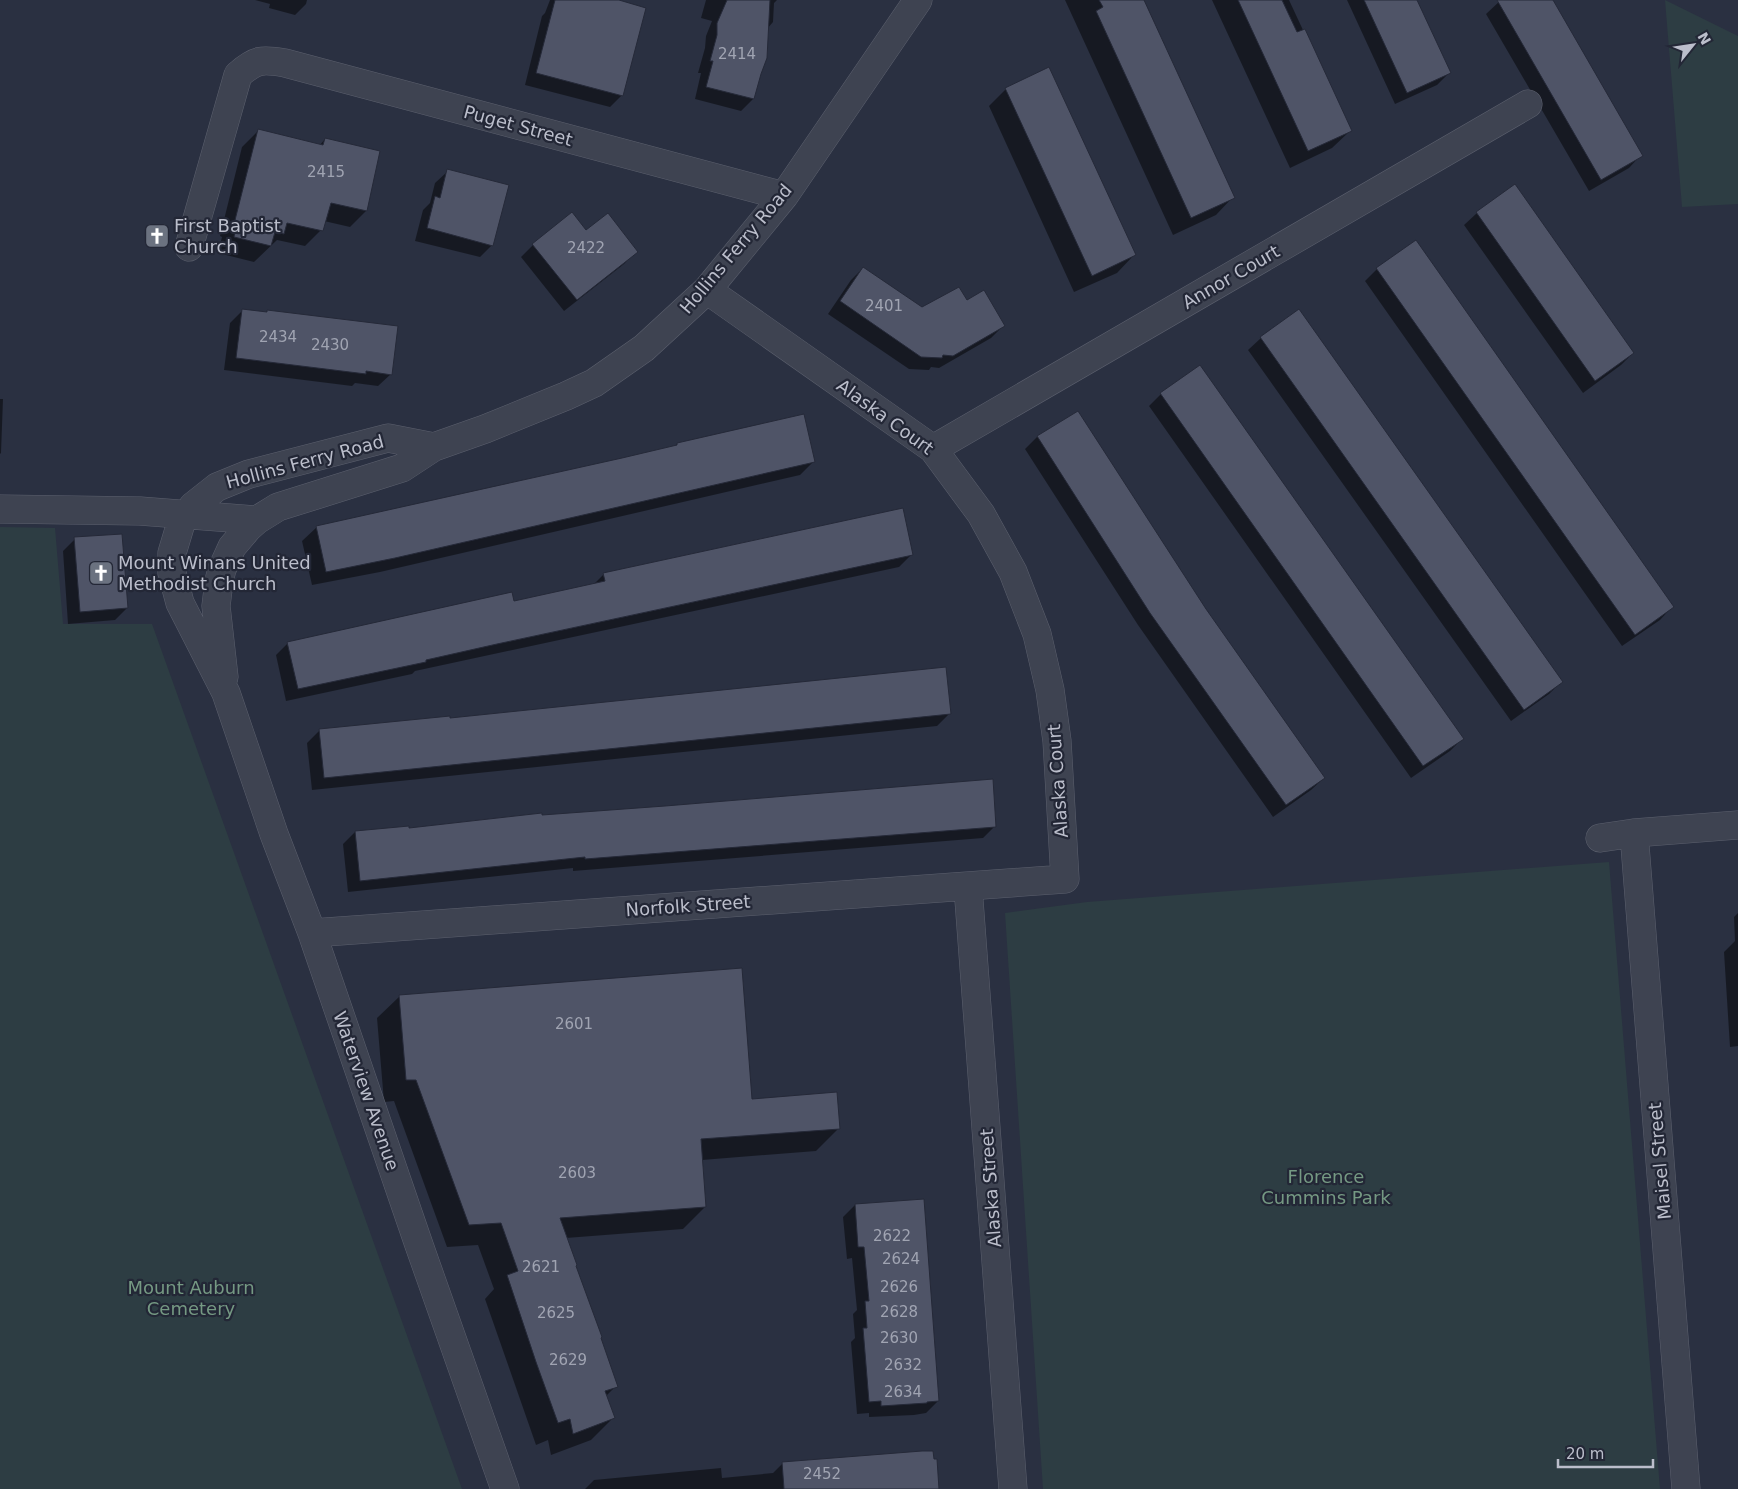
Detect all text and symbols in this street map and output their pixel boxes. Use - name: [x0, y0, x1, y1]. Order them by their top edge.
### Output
- north arrow: [1668, 20, 1718, 70]
- text: N: [1694, 29, 1714, 48]
- house number: 2414: [718, 45, 756, 63]
- street label: Puget Street: [461, 101, 575, 150]
- house number: 2415: [307, 163, 345, 181]
- street label: Hollins Ferry Road: [675, 180, 796, 318]
- place label: First Baptist Church: [174, 215, 281, 257]
- church icon: First Baptist Church: [144, 223, 170, 249]
- house number: 2422: [567, 239, 605, 257]
- street label: Annor Court: [1178, 240, 1283, 313]
- house number: 2401: [865, 297, 903, 315]
- house number: 2434: [259, 328, 297, 346]
- house number: 2430: [311, 336, 349, 354]
- street label: Alaska Court: [833, 375, 938, 459]
- street label: Hollins Ferry Road: [224, 430, 386, 493]
- place label: Mount Winans United Methodist Church: [118, 552, 311, 594]
- church icon: Mount Winans United Methodist Church: [88, 560, 114, 586]
- street label: Alaska Court: [1043, 723, 1072, 839]
- street label: Norfolk Street: [625, 891, 751, 920]
- street label: Waterview Avenue: [329, 1008, 404, 1173]
- house number: 2601: [555, 1015, 593, 1033]
- street label: Maisel Street: [1644, 1102, 1675, 1220]
- street label: Alaska Street: [976, 1128, 1005, 1248]
- house number: 2603: [558, 1164, 596, 1182]
- park label: Florence Cummins Park: [1261, 1166, 1391, 1208]
- house number: 2622: [873, 1227, 911, 1245]
- house number: 2624: [882, 1250, 920, 1268]
- house number: 2621: [522, 1258, 560, 1276]
- park label: Mount Auburn Cemetery: [127, 1277, 255, 1319]
- house number: 2626: [880, 1278, 918, 1296]
- house number: 2628: [880, 1303, 918, 1321]
- house number: 2625: [537, 1304, 575, 1322]
- house number: 2630: [880, 1329, 918, 1347]
- house number: 2629: [549, 1351, 587, 1369]
- house number: 2632: [884, 1356, 922, 1374]
- house number: 2634: [884, 1383, 922, 1401]
- scale bar: [1558, 1436, 1653, 1468]
- text: 20 m: [1566, 1445, 1604, 1463]
- house number: 2452: [803, 1465, 841, 1483]

